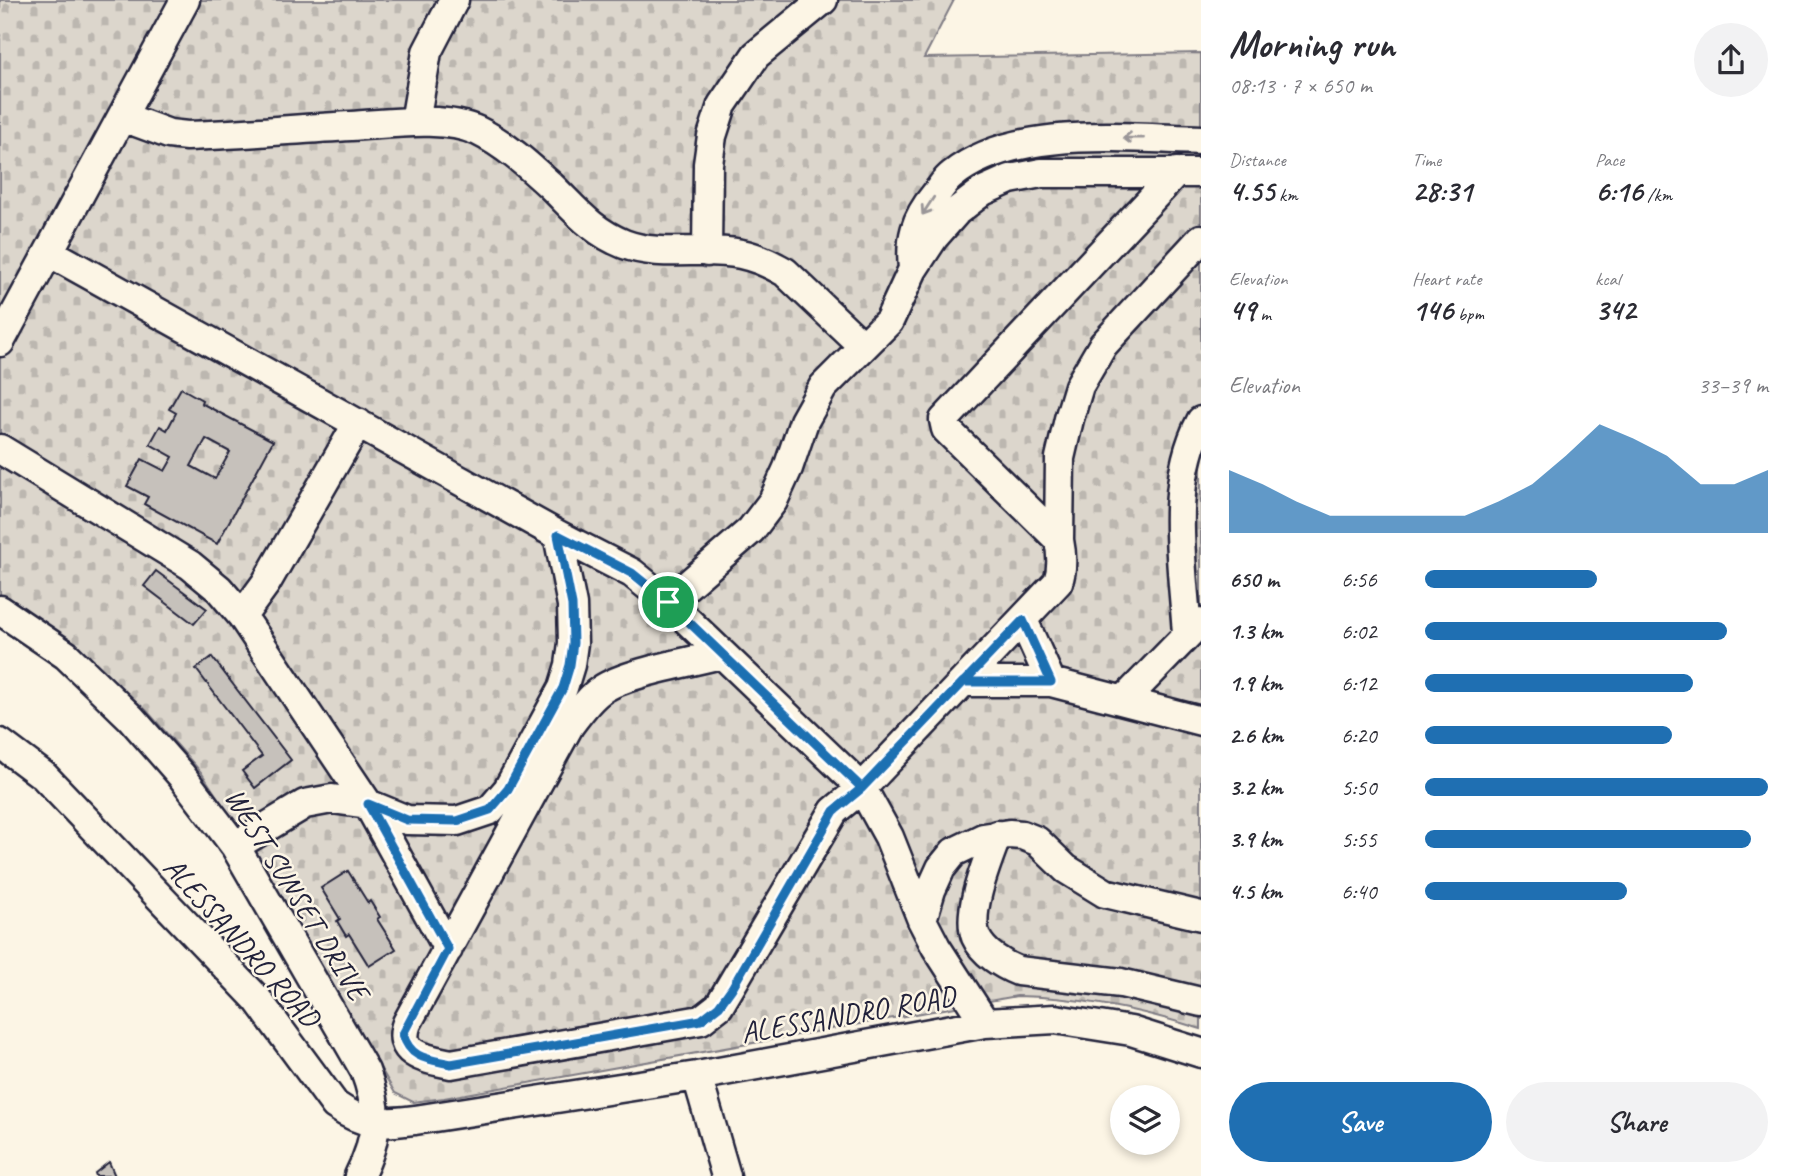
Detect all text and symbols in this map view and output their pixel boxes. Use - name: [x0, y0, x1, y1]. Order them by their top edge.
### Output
- text: Morning run: [1229, 21, 1395, 68]
- button: share: [1694, 23, 1768, 97]
- text: 08:13 · 7 × 650 m: [1229, 71, 1372, 100]
- one-way arrow: [1122, 132, 1145, 145]
- text: Distance: [1229, 148, 1286, 172]
- text: Time: [1412, 148, 1441, 172]
- text: Pace: [1595, 148, 1624, 172]
- text: 4.55: [1229, 172, 1274, 210]
- text: 28:31: [1412, 172, 1472, 210]
- text: 6:16: [1595, 172, 1643, 210]
- text: km: [1274, 183, 1298, 207]
- text: /km: [1643, 183, 1672, 207]
- one-way arrow: [920, 196, 935, 215]
- text: Elevation: [1229, 267, 1287, 291]
- text: Heart rate: [1412, 267, 1481, 291]
- text: kcal: [1595, 267, 1620, 291]
- text: 49: [1229, 291, 1256, 329]
- text: 146: [1412, 291, 1453, 329]
- text: 342: [1595, 291, 1636, 329]
- text: m: [1256, 302, 1271, 326]
- text: bpm: [1453, 302, 1484, 326]
- text: Elevation: [1229, 371, 1300, 400]
- text: 33–39 m: [1698, 371, 1768, 400]
- text: 650 m: [1229, 565, 1279, 594]
- text: 6:56: [1341, 565, 1377, 594]
- pin: [638, 572, 698, 632]
- icon: arrive: [649, 583, 687, 621]
- text: 1.3 km: [1229, 617, 1283, 646]
- text: 6:02: [1341, 617, 1377, 646]
- text: 1.9 km: [1229, 669, 1282, 698]
- text: 6:12: [1341, 669, 1377, 698]
- text: 2.6 km: [1229, 721, 1283, 750]
- text: 6:20: [1341, 721, 1377, 750]
- text: 3.2 km: [1229, 773, 1283, 802]
- text: 5:50: [1341, 773, 1377, 802]
- street label: WEST SUNSET DRIVE: [216, 781, 380, 1010]
- text: 3.9 km: [1229, 825, 1282, 854]
- text: 5:55: [1341, 825, 1377, 854]
- street label: ALESSANDRO ROAD: [155, 849, 330, 1037]
- text: 4.5 km: [1229, 877, 1282, 906]
- text: 6:40: [1341, 877, 1377, 906]
- street label: ALESSANDRO ROAD: [738, 976, 961, 1052]
- button: Save: [1229, 1082, 1492, 1162]
- button: Share: [1506, 1082, 1768, 1162]
- map controls: [1110, 1085, 1180, 1155]
- button: layers: [1110, 1085, 1180, 1155]

